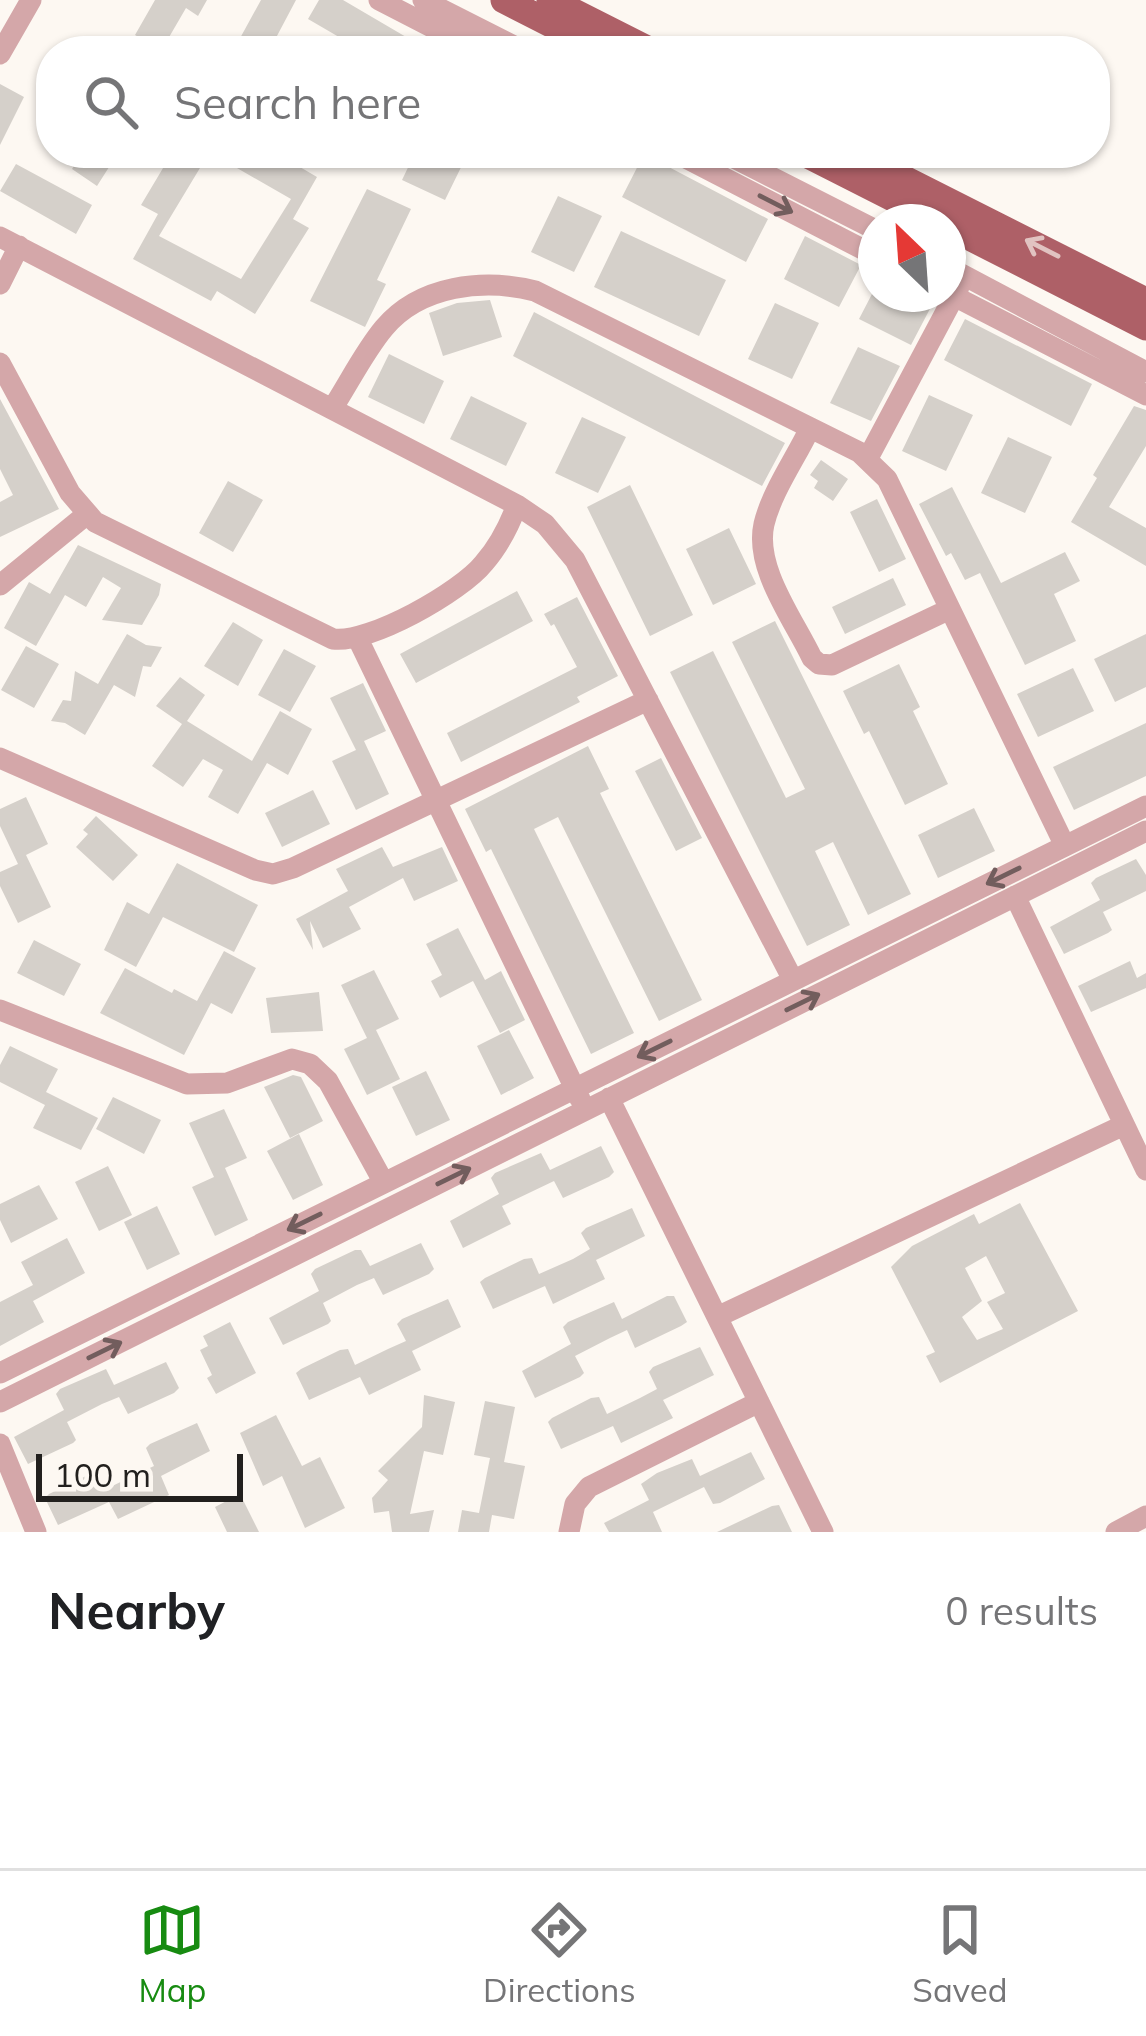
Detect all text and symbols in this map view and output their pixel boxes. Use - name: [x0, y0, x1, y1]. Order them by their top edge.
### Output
- search box: [36, 36, 1110, 168]
- icon: search: [78, 69, 144, 135]
- text: Search here: [174, 74, 421, 130]
- one-way arrow: [758, 194, 793, 217]
- north arrow: [858, 204, 966, 312]
- one-way arrow: [1024, 235, 1060, 258]
- one-way arrow: [986, 866, 1021, 889]
- one-way arrow: [784, 990, 820, 1012]
- one-way arrow: [636, 1039, 672, 1062]
- one-way arrow: [436, 1163, 471, 1186]
- one-way arrow: [287, 1212, 323, 1234]
- one-way arrow: [87, 1337, 122, 1360]
- scale bar: [36, 1448, 243, 1501]
- text: 100 m: [54, 1454, 151, 1495]
- text: Nearby: [48, 1578, 225, 1642]
- text: 0 results: [945, 1586, 1098, 1635]
- tab: Map: [138, 1897, 206, 2010]
- tab: Directions: [483, 1897, 636, 2010]
- tab: Saved: [912, 1897, 1008, 2010]

